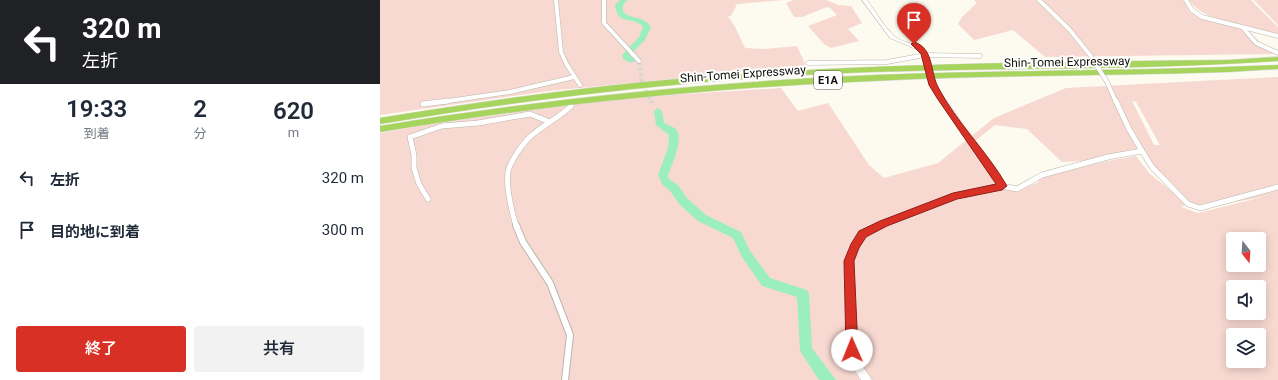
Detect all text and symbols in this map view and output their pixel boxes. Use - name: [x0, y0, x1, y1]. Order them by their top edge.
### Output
- pin: [897, 3, 931, 44]
- icon: arrive: [903, 9, 925, 31]
- text: 320 m: [82, 12, 161, 45]
- icon: left: [16, 16, 68, 68]
- text: 左折: [82, 50, 118, 71]
- street label: Shin-Tomei Expressway: [1004, 54, 1131, 70]
- street label: Shin-Tomei Expressway: [680, 63, 807, 85]
- road number: E1A: [814, 71, 842, 89]
- text: 19:33: [66, 95, 127, 123]
- text: 2: [193, 95, 207, 123]
- text: 620: [273, 97, 314, 125]
- text: m: [288, 125, 299, 140]
- text: 到着: [84, 126, 110, 141]
- text: 分: [194, 126, 207, 141]
- icon: left: [16, 167, 38, 189]
- text: 320 m: [322, 169, 364, 187]
- text: 左折: [50, 171, 80, 189]
- icon: arrive: [16, 219, 38, 241]
- text: 300 m: [322, 221, 364, 239]
- text: 目的地に到着: [50, 223, 140, 241]
- north arrow: [1226, 232, 1266, 272]
- map controls: [1226, 232, 1266, 368]
- button: sound: [1226, 280, 1266, 320]
- button: 終了: [16, 326, 186, 372]
- button: 共有: [194, 326, 364, 372]
- button: layers: [1226, 328, 1266, 368]
- position arrow: [831, 329, 873, 371]

